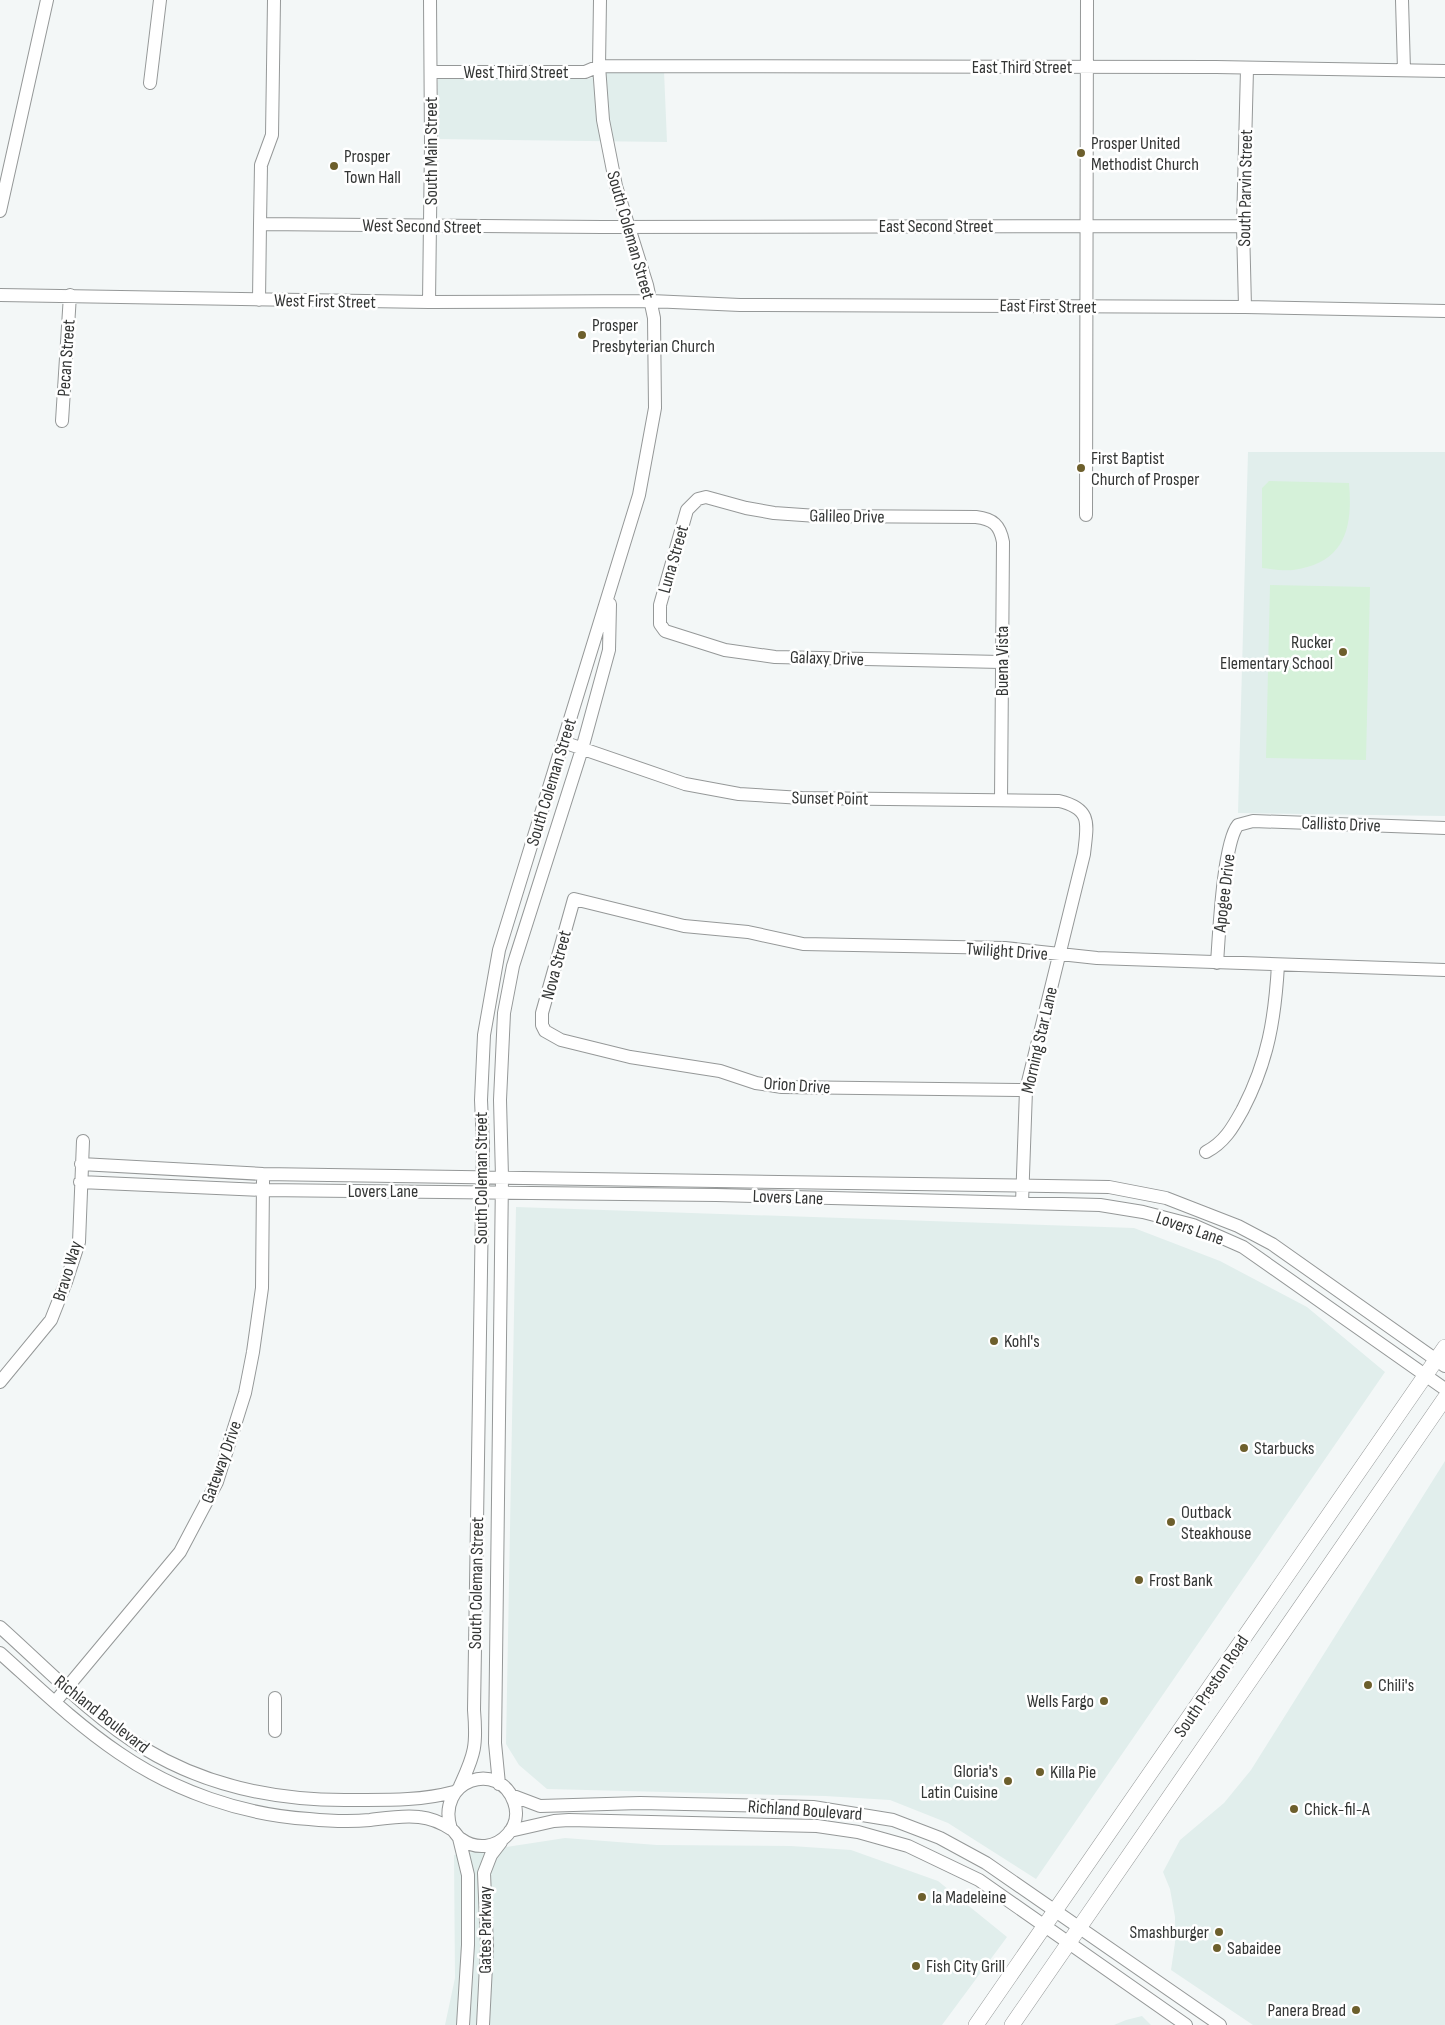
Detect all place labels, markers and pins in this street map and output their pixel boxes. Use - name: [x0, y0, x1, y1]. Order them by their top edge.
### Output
- place label: Prosper United Methodist Church: [1091, 133, 1199, 175]
- place label: Prosper Town Hall: [344, 146, 401, 188]
- marker: Prosper United Methodist Church: [1075, 147, 1087, 159]
- marker: Prosper Town Hall: [328, 160, 340, 172]
- place label: Prosper Presbyterian Church: [592, 315, 715, 357]
- marker: Prosper Presbyterian Church: [576, 329, 588, 341]
- place label: First Baptist Church of Prosper: [1091, 448, 1199, 490]
- marker: First Baptist Church of Prosper: [1075, 462, 1087, 474]
- place label: Rucker Elementary School: [1220, 632, 1333, 674]
- marker: Rucker Elementary School: [1337, 646, 1349, 658]
- place label: Kohl's: [1004, 1331, 1040, 1352]
- marker: Kohl's: [988, 1335, 1000, 1347]
- place label: Starbucks: [1254, 1438, 1314, 1459]
- marker: Starbucks: [1238, 1442, 1250, 1454]
- place label: Outback Steakhouse: [1181, 1502, 1252, 1544]
- marker: Outback Steakhouse: [1165, 1516, 1177, 1528]
- place label: Frost Bank: [1149, 1570, 1213, 1591]
- marker: Frost Bank: [1133, 1574, 1145, 1586]
- place label: Chili's: [1378, 1675, 1414, 1696]
- marker: Chili's: [1362, 1679, 1374, 1691]
- place label: Wells Fargo: [1027, 1691, 1094, 1712]
- marker: Wells Fargo: [1098, 1695, 1110, 1707]
- place label: Gloria's Latin Cuisine: [921, 1761, 998, 1803]
- place label: Killa Pie: [1050, 1762, 1096, 1783]
- marker: Killa Pie: [1034, 1766, 1046, 1778]
- marker: Gloria's Latin Cuisine: [1002, 1775, 1014, 1787]
- place label: Chick-fil-A: [1304, 1799, 1370, 1820]
- marker: Chick-fil-A: [1288, 1803, 1300, 1815]
- place label: la Madeleine: [932, 1887, 1006, 1908]
- marker: la Madeleine: [916, 1891, 928, 1903]
- place label: Smashburger: [1129, 1922, 1209, 1943]
- marker: Smashburger: [1213, 1926, 1225, 1938]
- place label: Sabaidee: [1227, 1938, 1281, 1959]
- marker: Sabaidee: [1211, 1942, 1223, 1954]
- place label: Fish City Grill: [926, 1956, 1005, 1977]
- marker: Fish City Grill: [910, 1960, 922, 1972]
- place label: Panera Bread: [1268, 2000, 1346, 2021]
- marker: Panera Bread: [1350, 2004, 1362, 2016]

